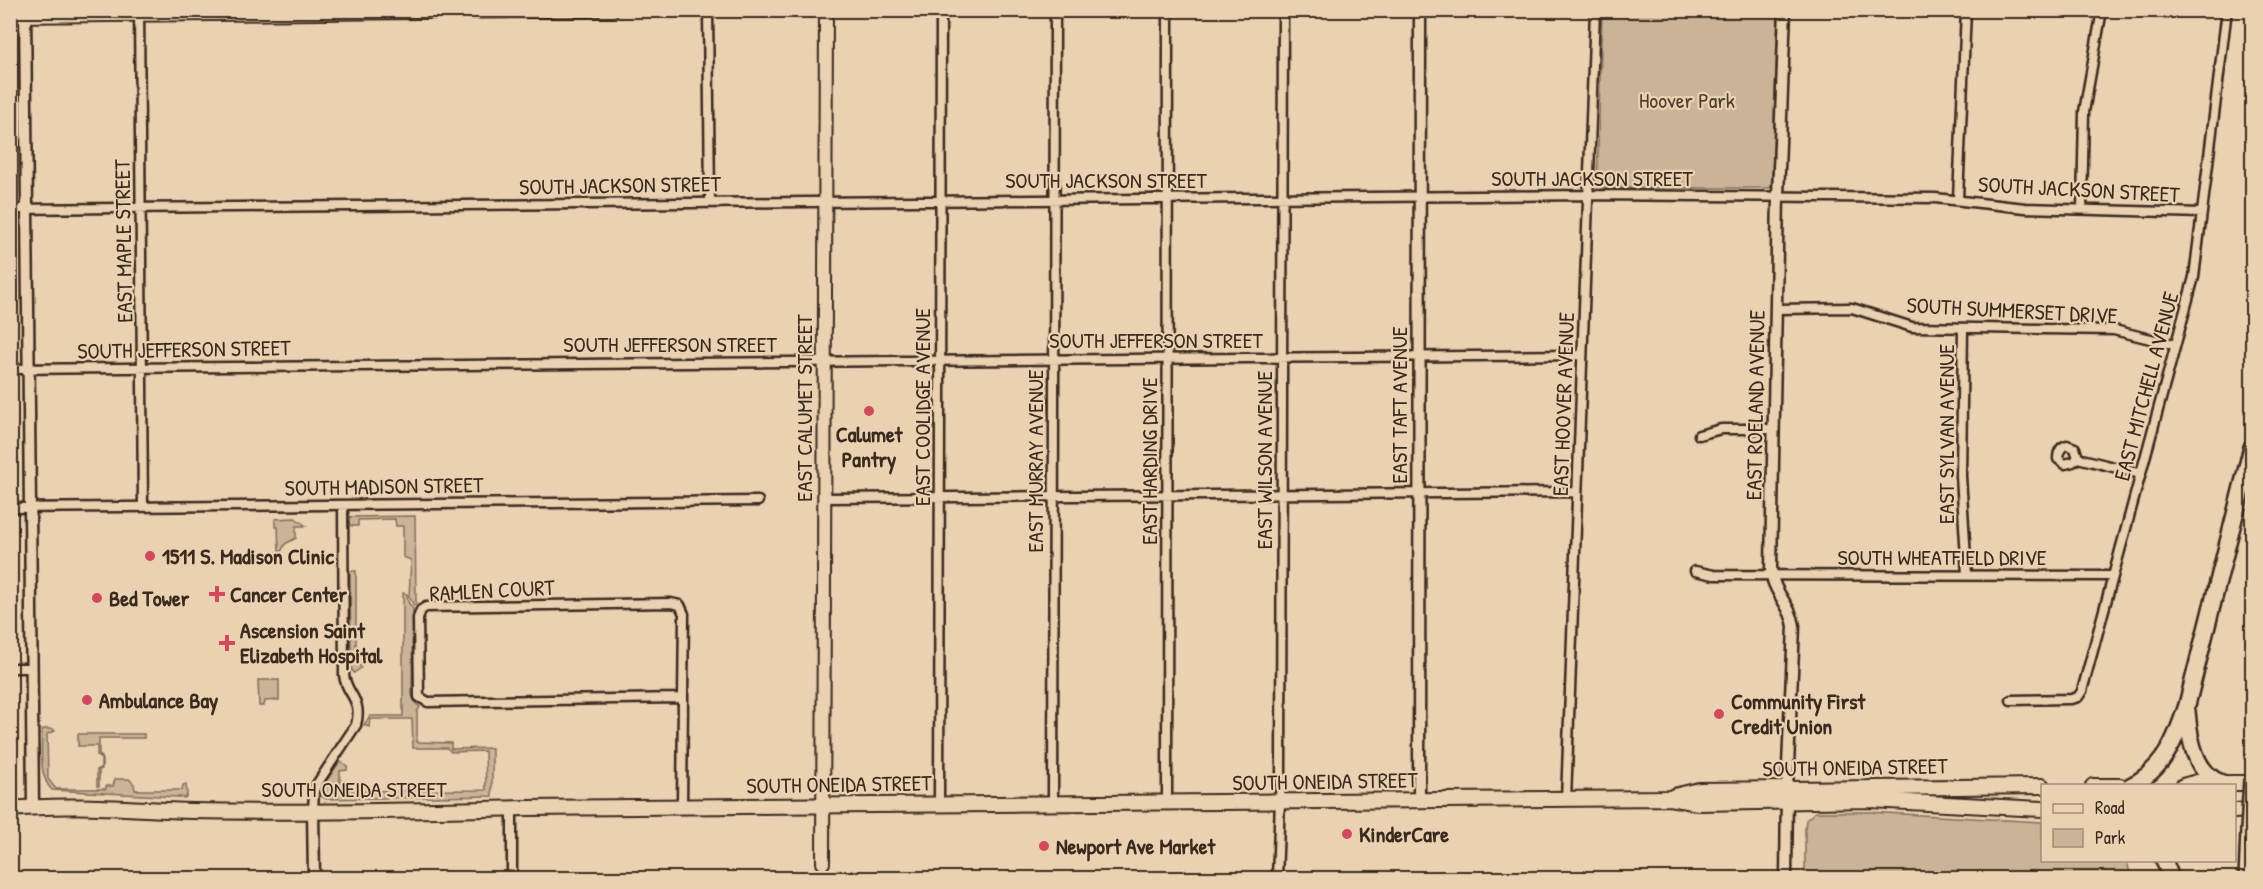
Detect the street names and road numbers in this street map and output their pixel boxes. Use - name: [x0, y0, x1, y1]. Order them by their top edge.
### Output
- street label: EAST MAPLE STREET: [107, 158, 139, 323]
- street label: SOUTH JACKSON STREET: [1491, 163, 1694, 193]
- street label: SOUTH JACKSON STREET: [1005, 165, 1208, 195]
- street label: SOUTH JACKSON STREET: [519, 168, 722, 202]
- street label: SOUTH JACKSON STREET: [1977, 169, 2181, 209]
- street label: EAST MITCHELL AVENUE: [2106, 288, 2186, 484]
- street label: SOUTH SUMMERSET DRIVE: [1906, 289, 2118, 331]
- street label: EAST COOLIDGE AVENUE: [907, 308, 937, 506]
- street label: EAST ROELAND AVENUE: [1738, 309, 1772, 500]
- street label: EAST HOOVER AVENUE: [1545, 311, 1581, 497]
- street label: EAST CALUMET STREET: [789, 314, 819, 502]
- street label: SOUTH JEFFERSON STREET: [1049, 325, 1263, 355]
- street label: EAST TAFT AVENUE: [1384, 326, 1414, 483]
- street label: SOUTH JEFFERSON STREET: [563, 329, 777, 359]
- street label: SOUTH JEFFERSON STREET: [77, 332, 292, 366]
- street label: EAST SYLVAN AVENUE: [1931, 344, 1961, 524]
- street label: EAST MURRAY AVENUE: [1020, 369, 1050, 552]
- street label: EAST WILSON AVENUE: [1249, 371, 1279, 549]
- street label: EAST HARDING DRIVE: [1134, 377, 1164, 545]
- street label: SOUTH MADISON STREET: [284, 469, 484, 503]
- street label: SOUTH WHEATFIELD DRIVE: [1837, 542, 2047, 572]
- street label: RAMLEN COURT: [429, 572, 556, 608]
- street label: SOUTH ONEIDA STREET: [1762, 750, 1949, 784]
- street label: SOUTH ONEIDA STREET: [1232, 764, 1419, 798]
- street label: SOUTH ONEIDA STREET: [746, 767, 933, 801]
- street label: SOUTH ONEIDA STREET: [261, 774, 447, 804]

